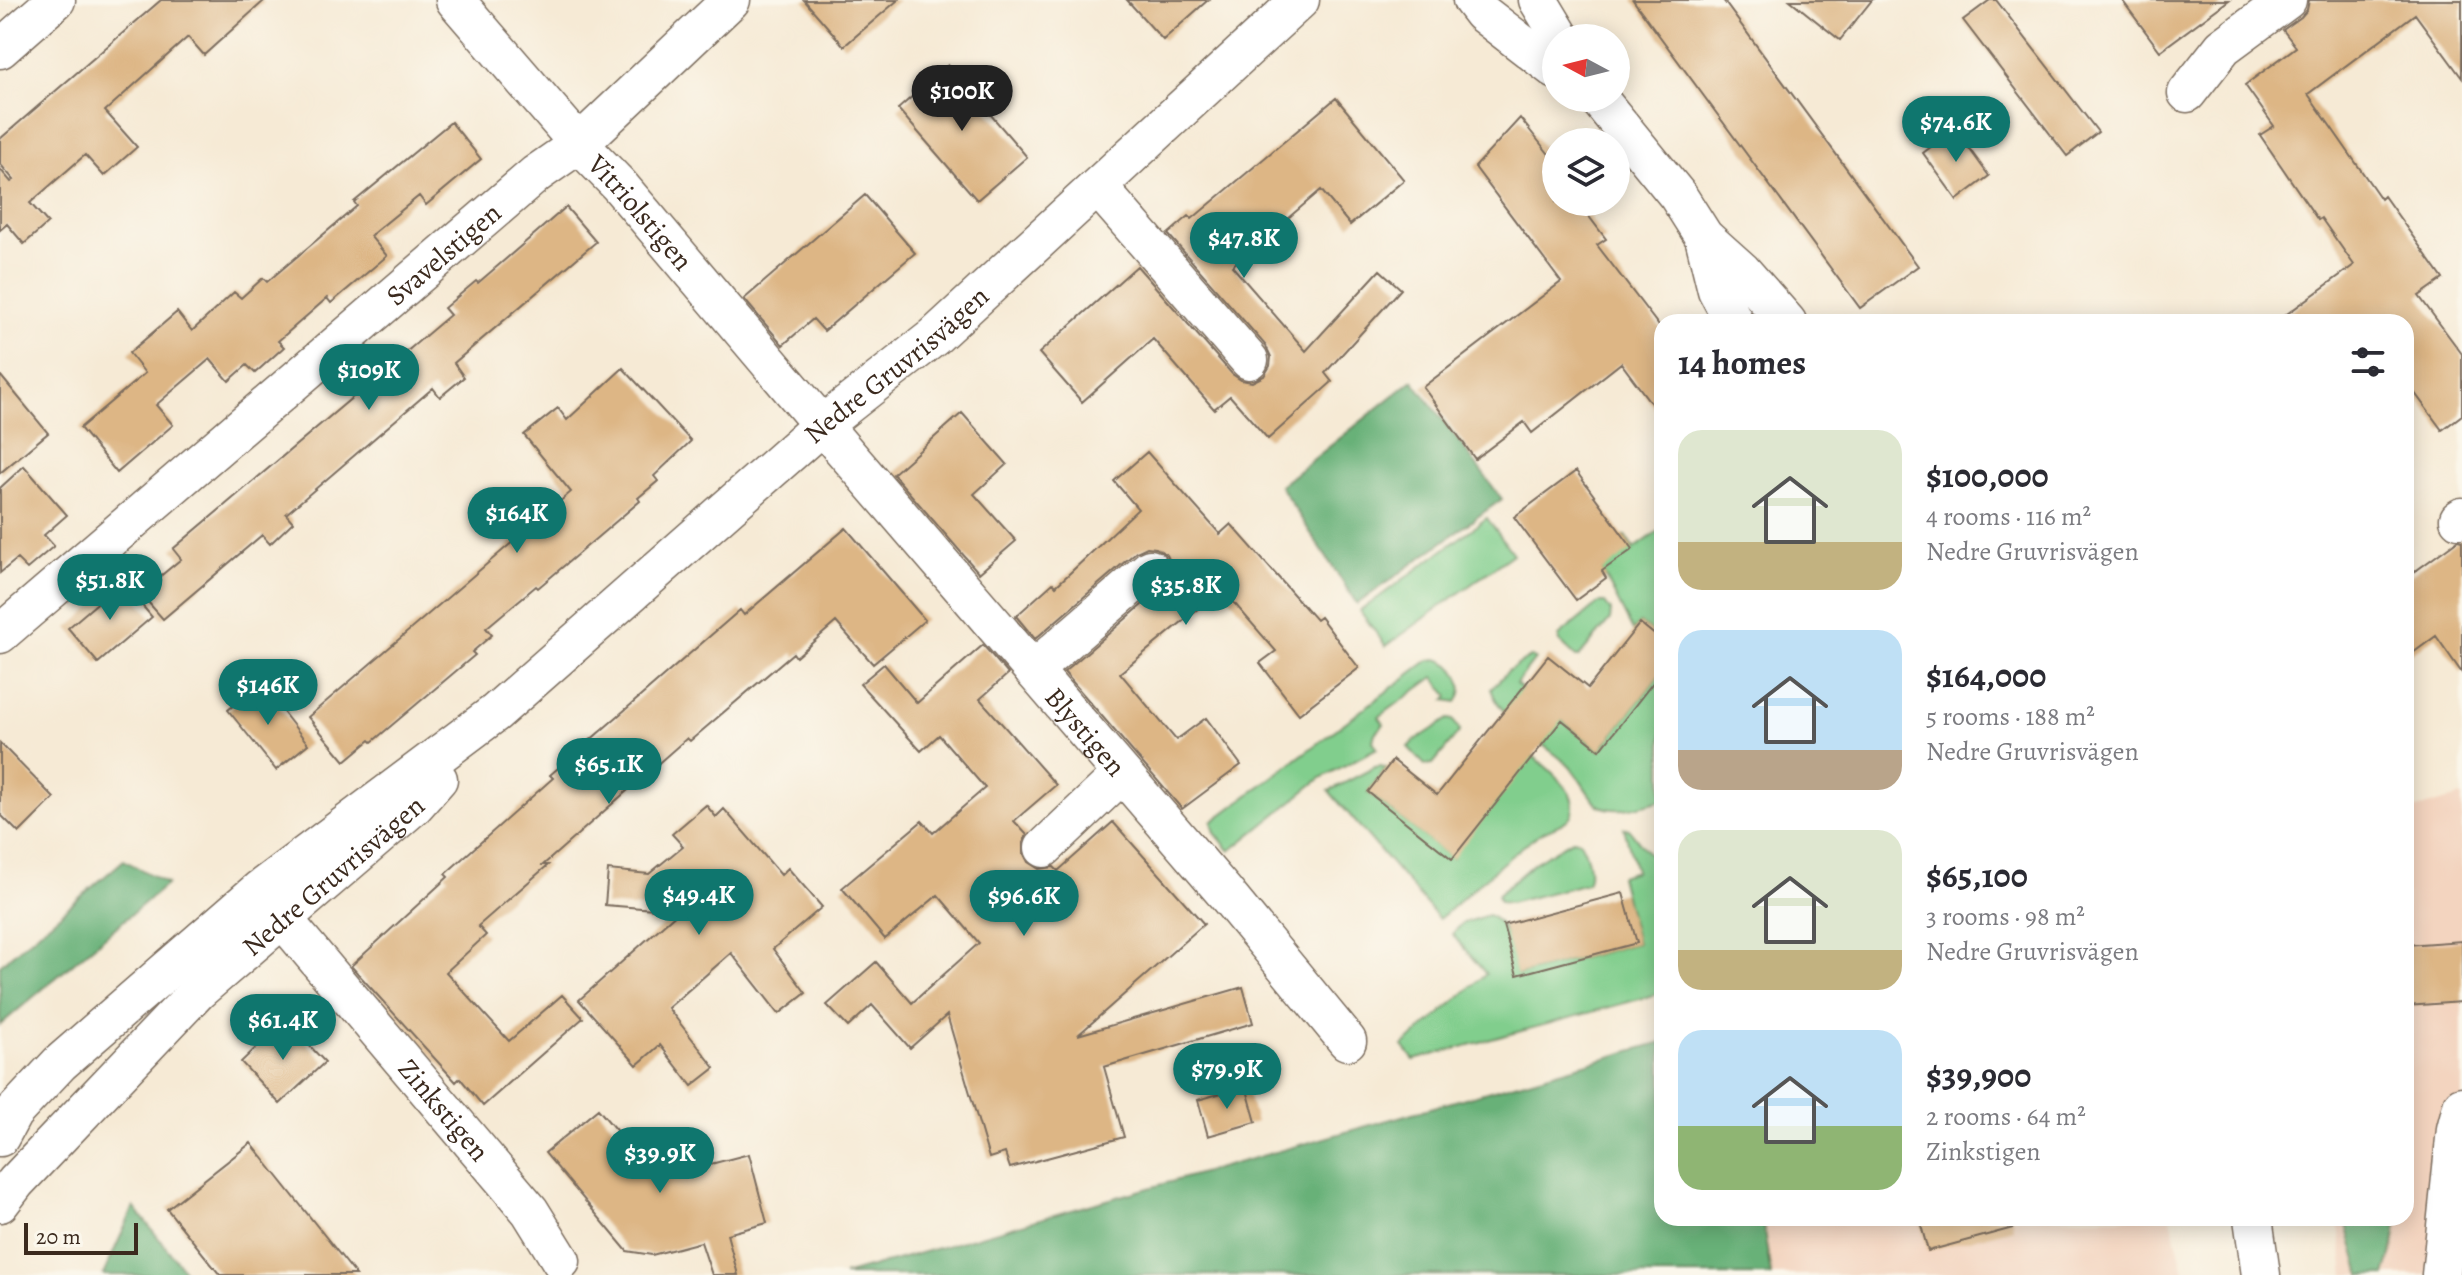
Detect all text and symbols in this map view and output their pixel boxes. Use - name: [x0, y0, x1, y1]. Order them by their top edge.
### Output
- north arrow: [1542, 24, 1630, 112]
- map controls: [1542, 24, 1630, 216]
- pin: $100K: [906, 65, 1018, 133]
- text: $100K: [930, 73, 994, 108]
- pin: $74.6K: [1891, 96, 2021, 164]
- text: $74.6K: [1920, 104, 1992, 139]
- button: layers: [1542, 128, 1630, 216]
- street label: Vitriolstigen: [578, 145, 701, 279]
- street label: Svavelstigen: [378, 194, 510, 315]
- pin: $47.8K: [1179, 212, 1309, 280]
- text: $47.8K: [1208, 220, 1280, 255]
- street label: Nedre Gruvrisvägen: [796, 278, 997, 453]
- text: 14 homes: [1678, 339, 1806, 386]
- icon: filters: [2346, 340, 2390, 384]
- pin: $109K: [313, 344, 425, 412]
- text: $109K: [337, 352, 401, 387]
- text: $100,000: [1926, 452, 2049, 499]
- icon: home: [1742, 462, 1838, 558]
- pin: $164K: [461, 487, 573, 555]
- text: $164K: [486, 495, 548, 530]
- text: 4 rooms · 116 m²: [1926, 499, 2091, 534]
- text: Nedre Gruvrisvägen: [1926, 534, 2139, 569]
- pin: $51.8K: [45, 554, 175, 622]
- pin: $35.8K: [1121, 559, 1251, 627]
- text: $51.8K: [75, 562, 145, 597]
- text: $35.8K: [1150, 567, 1222, 602]
- text: $164,000: [1926, 652, 2046, 699]
- pin: $146K: [212, 659, 324, 727]
- icon: home: [1742, 662, 1838, 758]
- text: $146K: [237, 667, 299, 702]
- street label: Blystigen: [1036, 679, 1134, 785]
- text: 5 rooms · 188 m²: [1926, 699, 2095, 734]
- text: Nedre Gruvrisvägen: [1926, 734, 2139, 769]
- pin: $65.1K: [544, 738, 674, 806]
- text: $65.1K: [575, 746, 643, 781]
- street label: Nedre Gruvrisvägen: [234, 787, 433, 965]
- text: $65,100: [1926, 852, 2028, 899]
- icon: home: [1742, 862, 1838, 958]
- pin: $49.4K: [634, 869, 764, 937]
- pin: $96.6K: [959, 870, 1089, 938]
- text: $49.4K: [663, 877, 735, 912]
- text: $96.6K: [988, 878, 1060, 913]
- text: 3 rooms · 98 m²: [1926, 899, 2085, 934]
- text: Nedre Gruvrisvägen: [1926, 934, 2139, 969]
- pin: $61.4K: [218, 994, 348, 1062]
- text: $61.4K: [248, 1002, 318, 1037]
- pin: $79.9K: [1162, 1043, 1292, 1111]
- street label: Zinkstigen: [389, 1051, 498, 1170]
- text: $79.9K: [1191, 1051, 1263, 1086]
- text: $39,900: [1926, 1052, 2031, 1099]
- icon: home: [1742, 1062, 1838, 1158]
- text: 2 rooms · 64 m²: [1926, 1099, 2086, 1134]
- pin: $39.9K: [595, 1127, 725, 1195]
- text: Zinkstigen: [1926, 1134, 2041, 1169]
- text: $39.9K: [624, 1135, 696, 1170]
- scale bar: [24, 1219, 138, 1255]
- text: 20 m: [36, 1222, 81, 1252]

